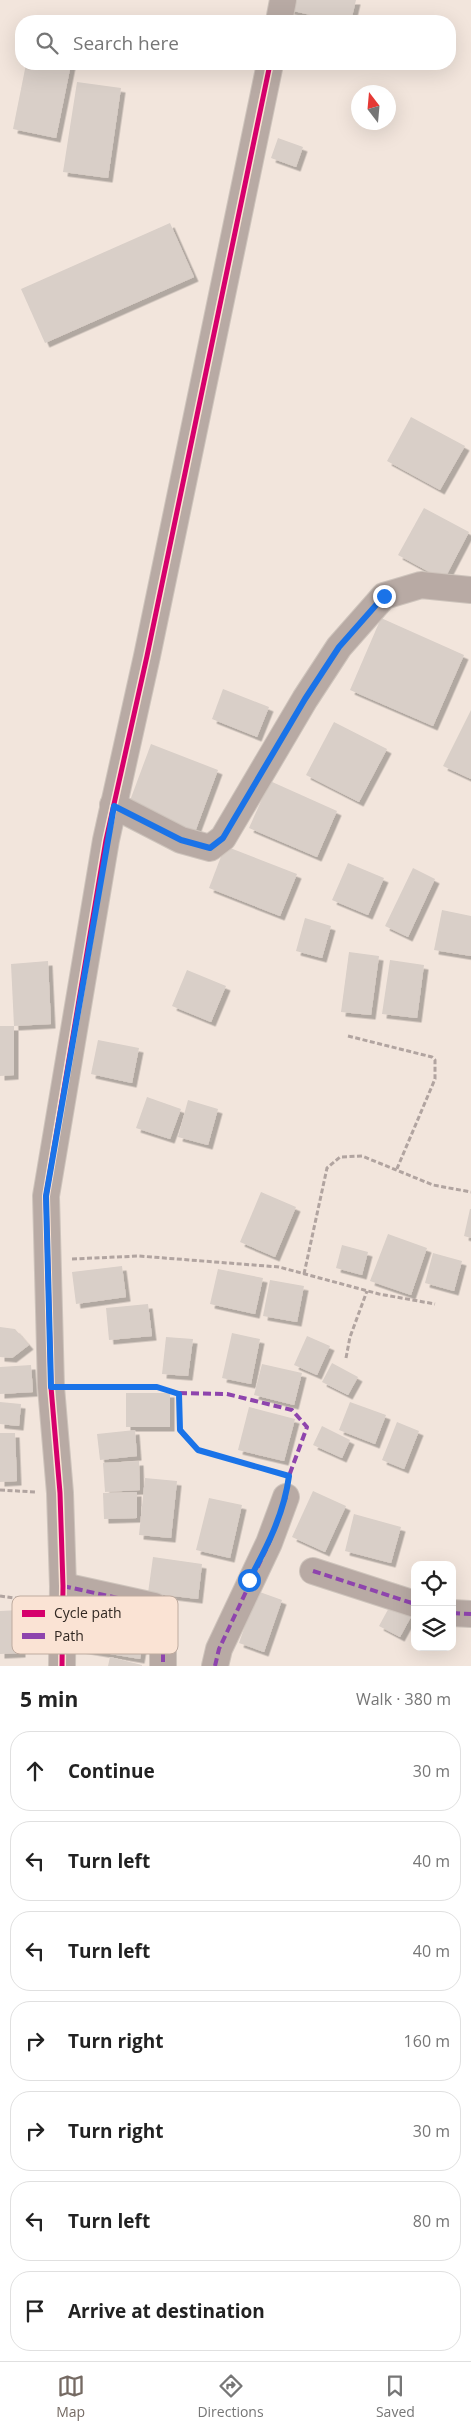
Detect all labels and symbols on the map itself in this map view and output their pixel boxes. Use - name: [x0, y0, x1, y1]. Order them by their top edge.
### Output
- north arrow: [351, 85, 396, 130]
- route end: [373, 585, 396, 608]
- route start: [238, 1569, 261, 1592]
- legend: [12, 1596, 178, 1654]
- text: Cycle path: [54, 1603, 122, 1622]
- text: Path: [54, 1626, 84, 1645]

